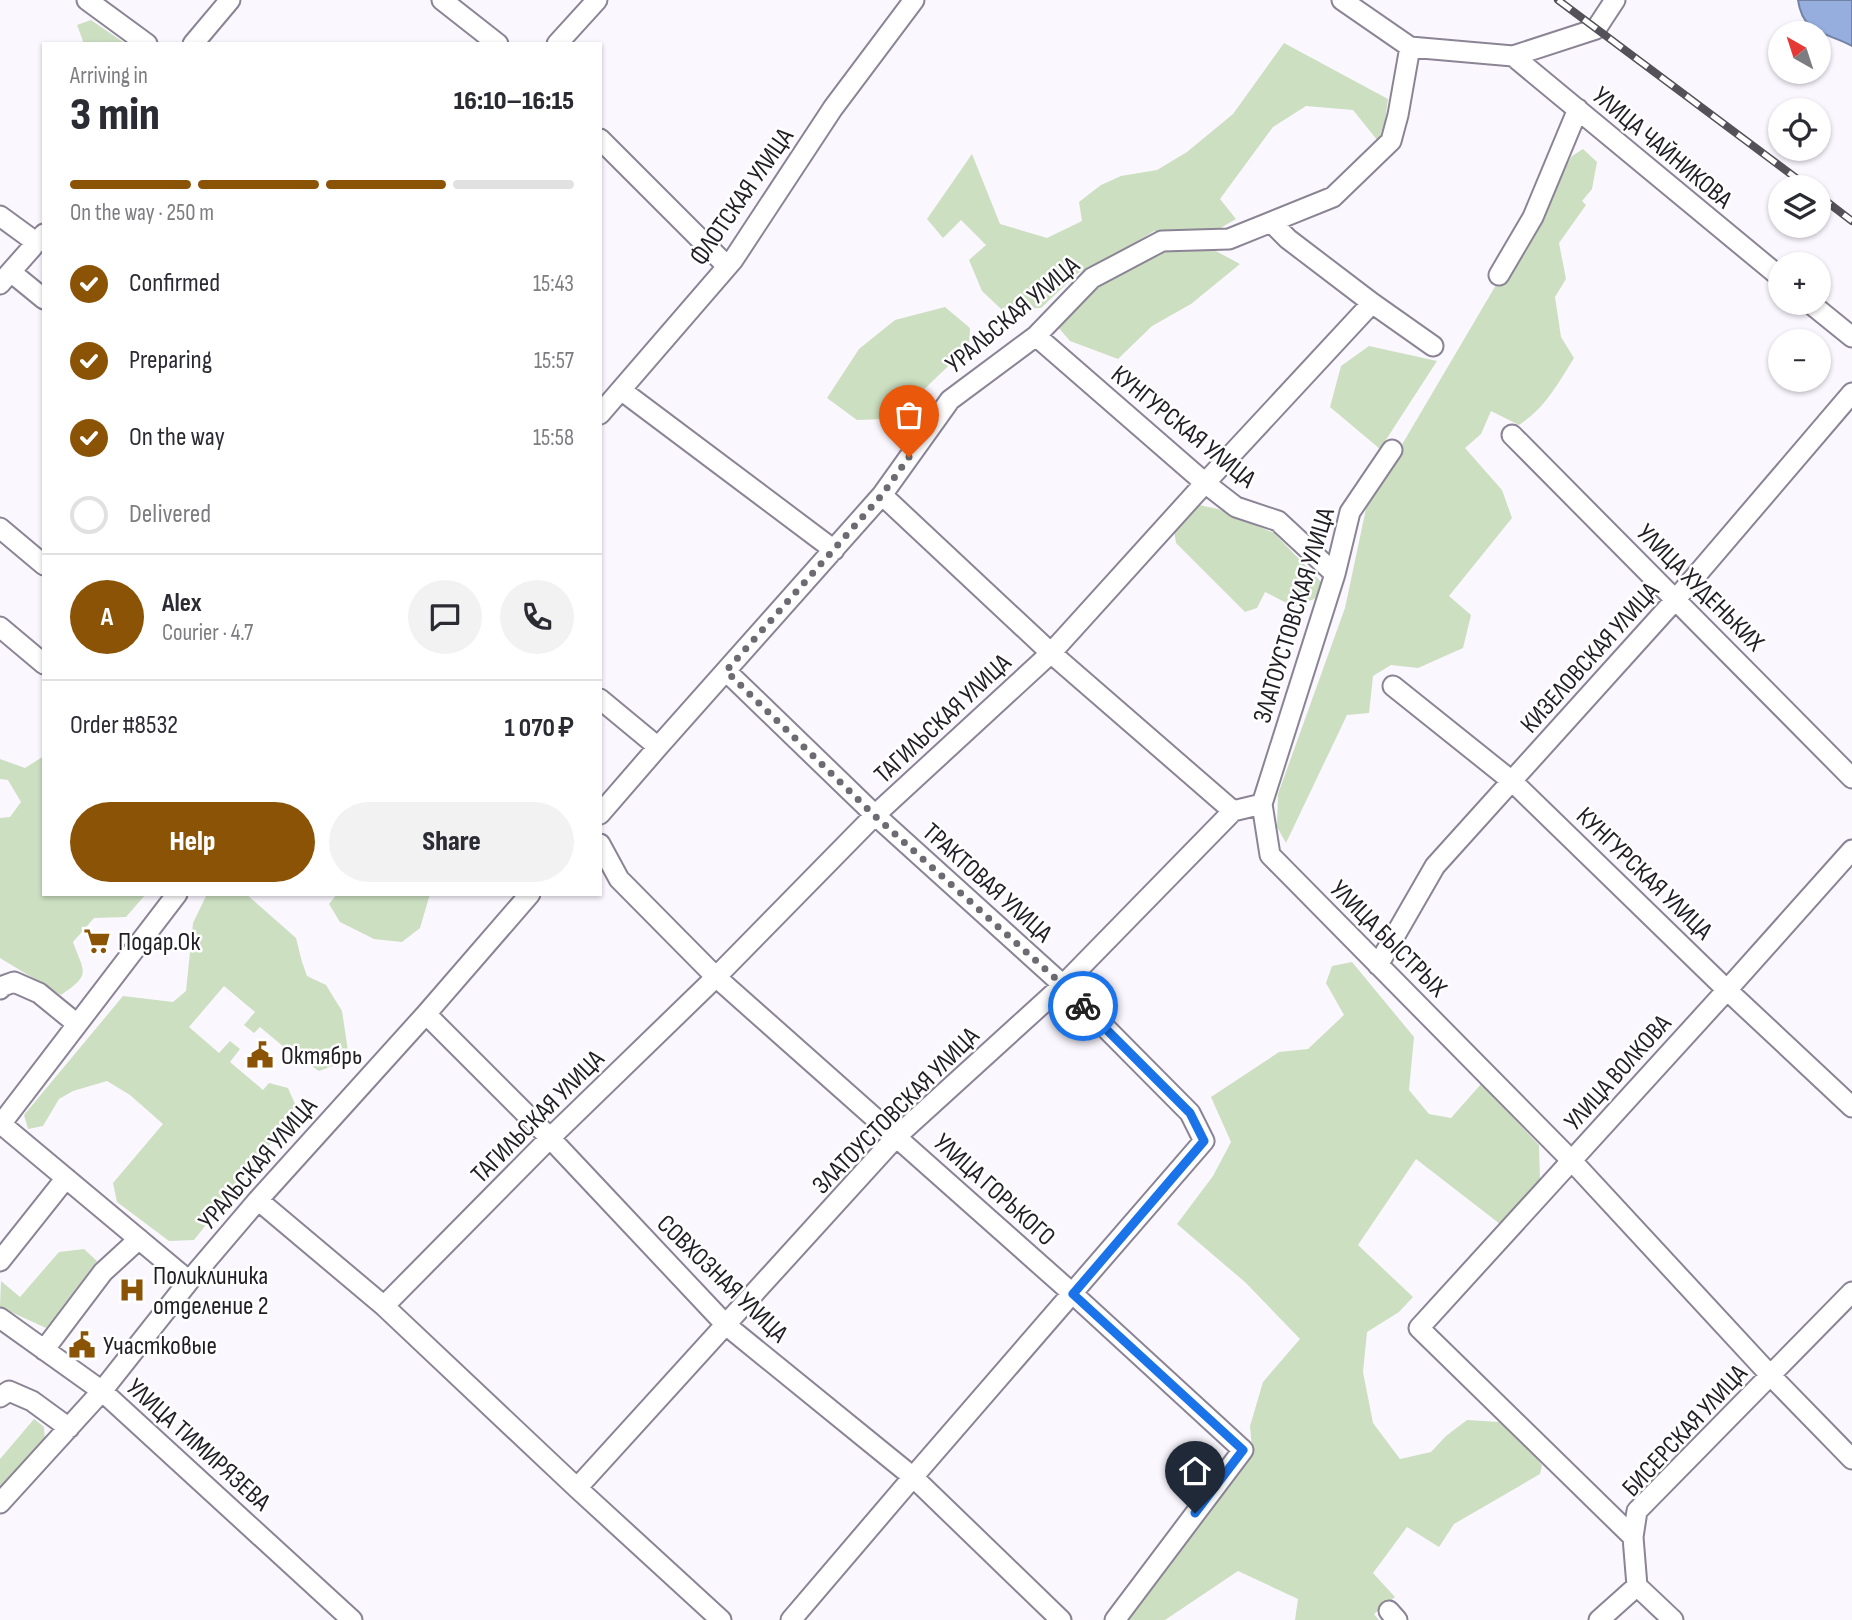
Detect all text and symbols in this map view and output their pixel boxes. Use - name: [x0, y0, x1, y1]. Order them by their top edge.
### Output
- north arrow: [1768, 21, 1830, 84]
- map controls: [1768, 21, 1831, 392]
- text: Arriving in: [70, 62, 148, 90]
- street label: УЛИЦА ЧАЙНИКОВА: [1586, 81, 1739, 216]
- text: 16:10–16:15: [454, 86, 574, 117]
- text: 3 min: [70, 88, 160, 143]
- button: locate: [1768, 98, 1831, 161]
- street label: ФЛОТСКАЯ УЛИЦА: [684, 122, 801, 271]
- button: layers: [1768, 175, 1831, 238]
- text: On the way · 250 m: [70, 199, 214, 227]
- street label: УРАЛЬСКАЯ УЛИЦА: [940, 250, 1087, 380]
- button: +: [1768, 252, 1831, 315]
- icon: check: [70, 265, 108, 303]
- text: Confirmed: [129, 268, 220, 299]
- text: 15:43: [533, 270, 574, 298]
- button: −: [1768, 329, 1831, 392]
- icon: check: [70, 342, 108, 380]
- text: Preparing: [129, 345, 212, 376]
- text: 15:57: [534, 347, 574, 375]
- street label: КУНГУРСКАЯ УЛИЦА: [1104, 359, 1262, 496]
- pin: [879, 385, 939, 457]
- icon: bag: [890, 396, 928, 434]
- icon: check: [70, 419, 108, 457]
- text: On the way: [129, 422, 225, 453]
- text: 15:58: [533, 424, 574, 452]
- text: Delivered: [129, 499, 211, 530]
- street label: ЗЛАТОУСТОВСКАЯ УЛИЦА: [1247, 503, 1342, 727]
- street label: УЛИЦА ХУДЕНЬКИХ: [1630, 518, 1770, 658]
- street label: КИЗЕЛОВСКАЯ УЛИЦА: [1514, 576, 1667, 740]
- button: chat: [408, 580, 482, 654]
- button: phone: [500, 580, 574, 654]
- text: Alex: [162, 588, 202, 619]
- text: A: [101, 602, 113, 633]
- text: Courier · 4.7: [162, 619, 253, 647]
- street label: ТАГИЛЬСКАЯ УЛИЦА: [868, 647, 1018, 790]
- text: Order #8532: [70, 710, 178, 741]
- text: 1 070 ₽: [505, 713, 574, 744]
- street label: КУНГУРСКАЯ УЛИЦА: [1569, 801, 1719, 947]
- button: Help: [70, 802, 315, 882]
- button: Share: [329, 802, 574, 882]
- street label: ТРАКТОВАЯ УЛИЦА: [916, 817, 1059, 950]
- street label: УЛИЦА БЫСТРЫХ: [1323, 874, 1453, 1004]
- supermarket icon: Подар.Ок: [82, 926, 112, 956]
- place label: Подар.Ок: [118, 927, 200, 958]
- courier: [1048, 971, 1118, 1041]
- icon: bike: [1064, 987, 1102, 1025]
- street label: УЛИЦА ВОЛКОВА: [1558, 1008, 1679, 1137]
- street label: ЗЛАТОУСТОВСКАЯ УЛИЦА: [806, 1021, 987, 1201]
- public building icon: Октябрь: [245, 1040, 275, 1070]
- place label: Октябрь: [281, 1041, 362, 1072]
- street label: ТАГИЛЬСКАЯ УЛИЦА: [465, 1043, 612, 1190]
- street label: УРАЛЬСКАЯ УЛИЦА: [192, 1091, 325, 1236]
- street label: УЛИЦА ГОРЬКОГО: [927, 1128, 1061, 1253]
- street label: СОВХОЗНАЯ УЛИЦА: [650, 1209, 795, 1350]
- place label: Поликлиника отделение 2: [153, 1261, 268, 1322]
- hospital icon: Поликлиника отделение 2: [117, 1275, 147, 1305]
- public building icon: Участковые: [67, 1330, 97, 1360]
- place label: Участковые: [103, 1331, 217, 1362]
- street label: БИСЕРСКАЯ УЛИЦА: [1616, 1358, 1755, 1503]
- street label: УЛИЦА ТИМИРЯЗЕВА: [120, 1372, 277, 1518]
- pin: [1165, 1441, 1225, 1513]
- icon: home: [1176, 1452, 1214, 1490]

